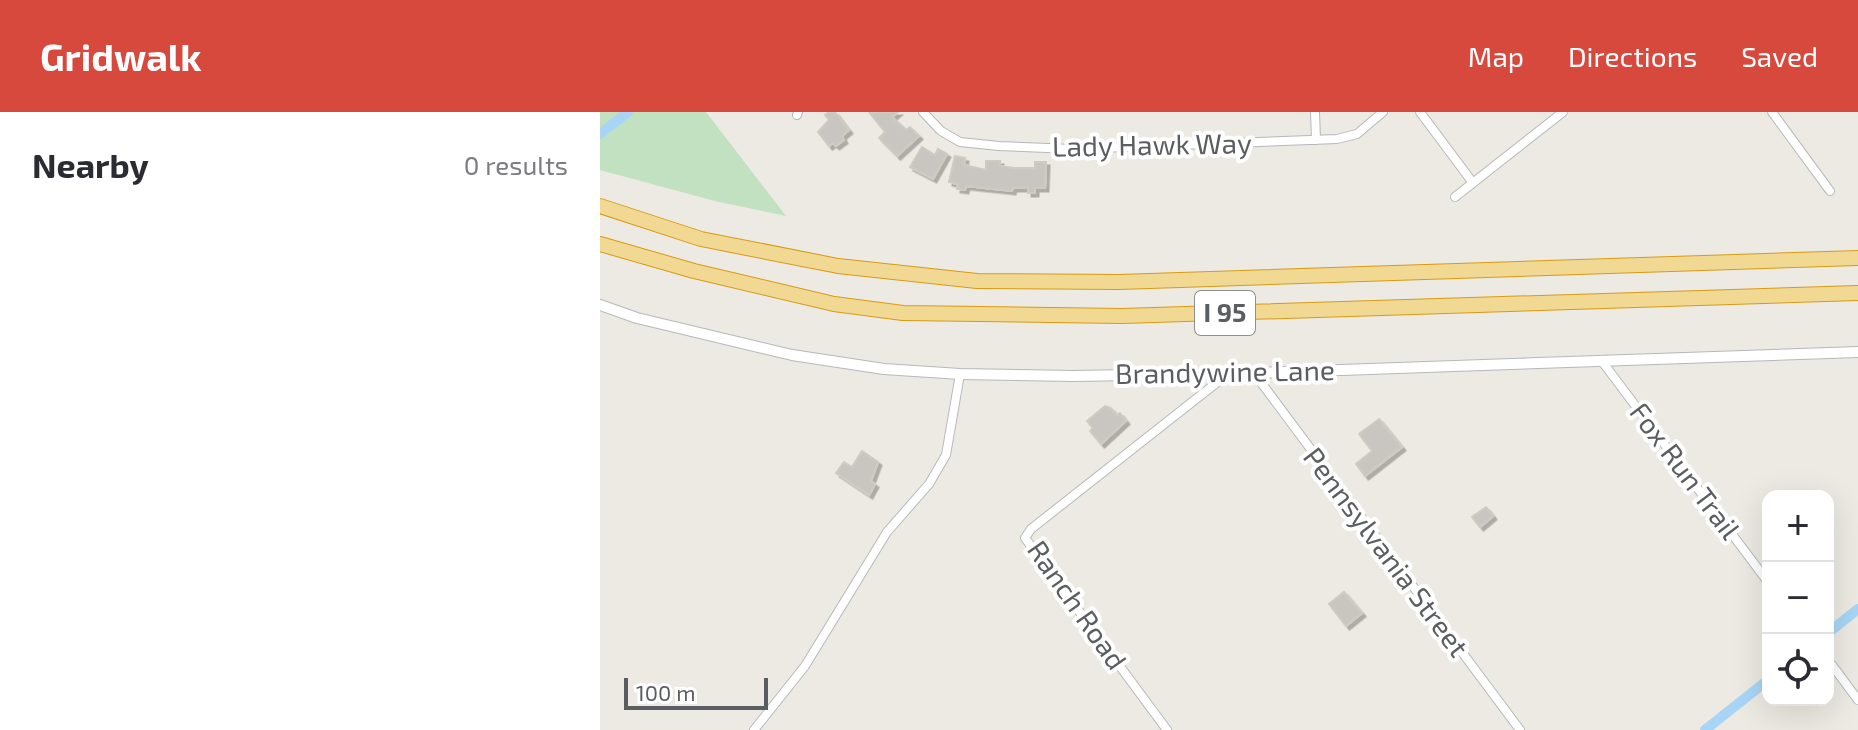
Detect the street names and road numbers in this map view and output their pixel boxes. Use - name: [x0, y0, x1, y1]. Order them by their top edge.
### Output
- street label: Lady Hawk Way: [1052, 125, 1252, 163]
- road number: I 95: [1195, 291, 1255, 335]
- street label: Brandywine Lane: [1115, 352, 1335, 390]
- street label: Fox Run Trail: [1623, 396, 1749, 546]
- street label: Pennsylvania Street: [1297, 440, 1477, 663]
- street label: Ranch Road: [1021, 533, 1135, 675]

